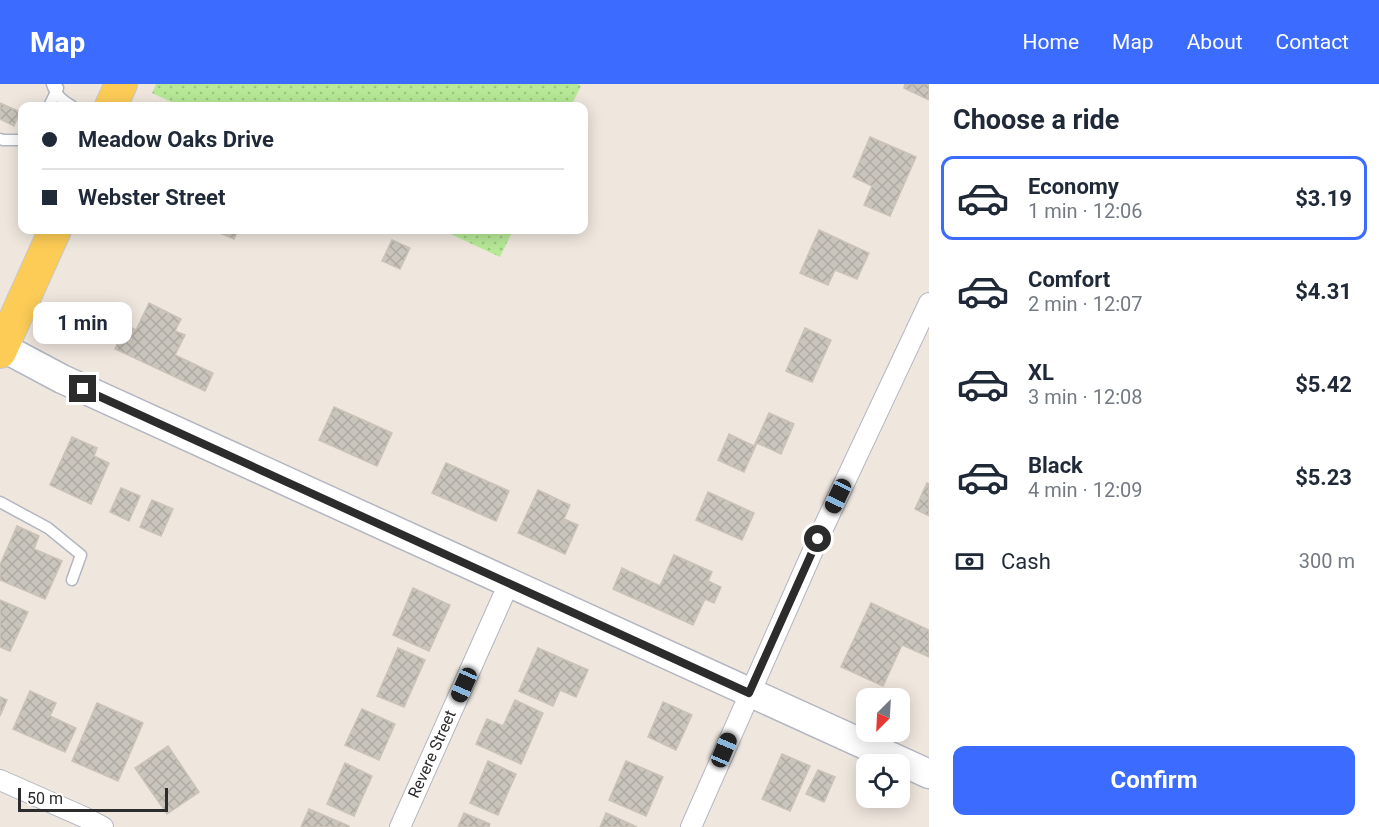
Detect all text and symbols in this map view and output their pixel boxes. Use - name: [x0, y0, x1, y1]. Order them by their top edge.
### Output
- text: Map: [30, 26, 85, 59]
- text: Home: [1023, 30, 1079, 54]
- text: Map: [1112, 30, 1154, 54]
- text: About: [1187, 30, 1243, 54]
- text: Contact: [1276, 30, 1349, 54]
- text: Choose a ride: [953, 104, 1119, 136]
- text: Meadow Oaks Drive: [78, 127, 274, 152]
- icon: car: [956, 171, 1010, 225]
- text: Economy: [1028, 174, 1119, 199]
- text: Webster Street: [78, 185, 225, 210]
- text: $3.19: [1295, 186, 1352, 211]
- text: 1 min · 12:06: [1028, 199, 1143, 223]
- icon: car: [956, 264, 1010, 318]
- text: Comfort: [1028, 267, 1110, 292]
- text: $4.31: [1295, 279, 1352, 304]
- text: 2 min · 12:07: [1028, 292, 1143, 316]
- callout: 1 min: [34, 302, 132, 344]
- text: 1 min: [57, 311, 108, 335]
- icon: car: [956, 357, 1010, 411]
- text: XL: [1028, 360, 1054, 385]
- text: $5.42: [1295, 372, 1352, 397]
- route end: [69, 375, 96, 402]
- text: 3 min · 12:08: [1028, 385, 1143, 409]
- icon: car: [956, 450, 1010, 504]
- text: Black: [1028, 453, 1083, 478]
- text: $5.23: [1295, 465, 1352, 490]
- car: [822, 476, 854, 516]
- text: 4 min · 12:09: [1028, 478, 1143, 502]
- route start: [804, 525, 831, 552]
- icon: cash: [953, 545, 986, 578]
- text: Cash: [1001, 549, 1051, 574]
- text: 300 m: [1299, 549, 1355, 573]
- car: [448, 665, 480, 705]
- north arrow: [856, 688, 910, 742]
- map controls: [856, 688, 910, 808]
- street label: Revere Street: [404, 707, 460, 801]
- car: [709, 730, 739, 770]
- button: Confirm: [953, 746, 1355, 815]
- button: locate: [856, 754, 910, 808]
- scale bar: [18, 785, 168, 812]
- text: 50 m: [27, 789, 63, 808]

